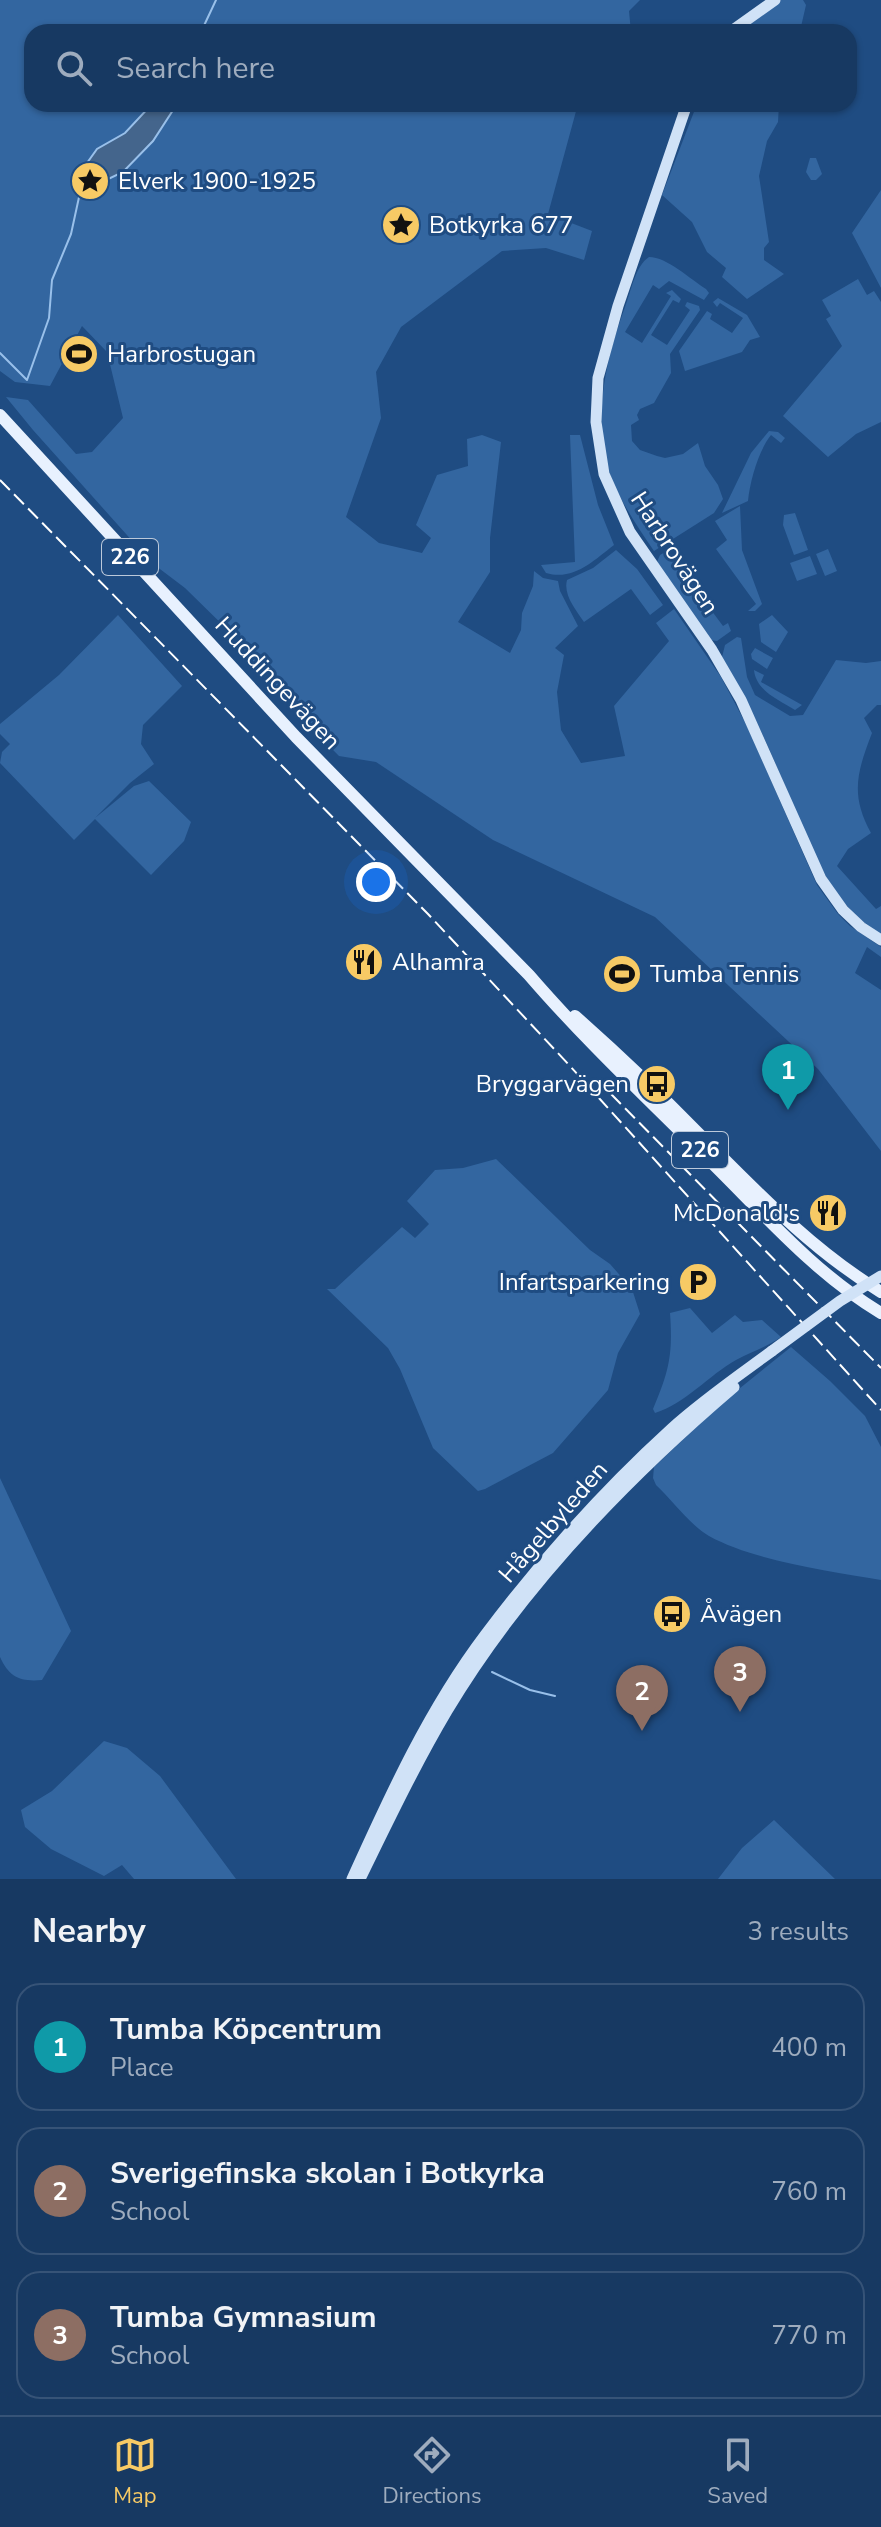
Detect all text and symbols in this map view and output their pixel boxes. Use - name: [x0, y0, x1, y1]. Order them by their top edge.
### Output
- search box: [24, 24, 857, 112]
- icon: search: [52, 46, 96, 90]
- text: Search here: [116, 48, 275, 89]
- place icon: Elverk 1900-1925: [69, 160, 111, 202]
- place label: Elverk 1900-1925: [118, 165, 316, 197]
- place icon: Botkyrka 677: [380, 204, 422, 246]
- place label: Botkyrka 677: [429, 209, 573, 241]
- sports icon: Harbrostugan: [58, 333, 100, 375]
- place label: Harbrostugan: [107, 338, 256, 370]
- street label: Harbrovägen: [623, 485, 727, 621]
- road number: 226: [102, 539, 158, 575]
- street label: Huddingevägen: [208, 610, 348, 756]
- your location: [356, 862, 396, 902]
- restaurant icon: Alhamra: [343, 941, 385, 983]
- place label: Alhamra: [392, 946, 485, 978]
- sports icon: Tumba Tennis: [601, 953, 643, 995]
- place label: Tumba Tennis: [650, 958, 799, 990]
- pin: 1: [762, 1044, 814, 1110]
- bus stop icon: Bryggarvägen: [636, 1063, 678, 1105]
- place label: Bryggarvägen: [476, 1068, 629, 1100]
- road number: 226: [672, 1132, 728, 1168]
- restaurant icon: McDonald's: [807, 1192, 849, 1234]
- place label: McDonald's: [673, 1197, 800, 1229]
- parking icon: Infartsparkering: [677, 1261, 719, 1303]
- place label: Infartsparkering: [499, 1266, 670, 1298]
- street label: Hågelbyleden: [491, 1454, 615, 1590]
- bus stop icon: Åvägen: [651, 1593, 693, 1635]
- place label: Åvägen: [700, 1598, 782, 1630]
- pin: 3: [714, 1646, 766, 1712]
- pin: 2: [616, 1665, 668, 1731]
- text: Nearby: [32, 1908, 146, 1954]
- text: 3 results: [748, 1914, 849, 1949]
- text: Tumba Köpcentrum: [110, 2009, 382, 2050]
- text: 1: [52, 2030, 68, 2065]
- text: 400 m: [771, 2030, 847, 2065]
- text: Place: [110, 2050, 174, 2085]
- text: Sverigefinska skolan i Botkyrka: [110, 2153, 545, 2194]
- text: 2: [52, 2174, 68, 2209]
- text: 760 m: [771, 2174, 847, 2209]
- text: School: [110, 2194, 189, 2229]
- text: Tumba Gymnasium: [110, 2297, 377, 2338]
- text: 3: [52, 2318, 68, 2353]
- text: 770 m: [771, 2318, 847, 2353]
- text: School: [110, 2338, 189, 2373]
- tab: Map: [113, 2433, 157, 2511]
- tab: Directions: [383, 2433, 482, 2511]
- tab: Saved: [707, 2433, 768, 2511]

